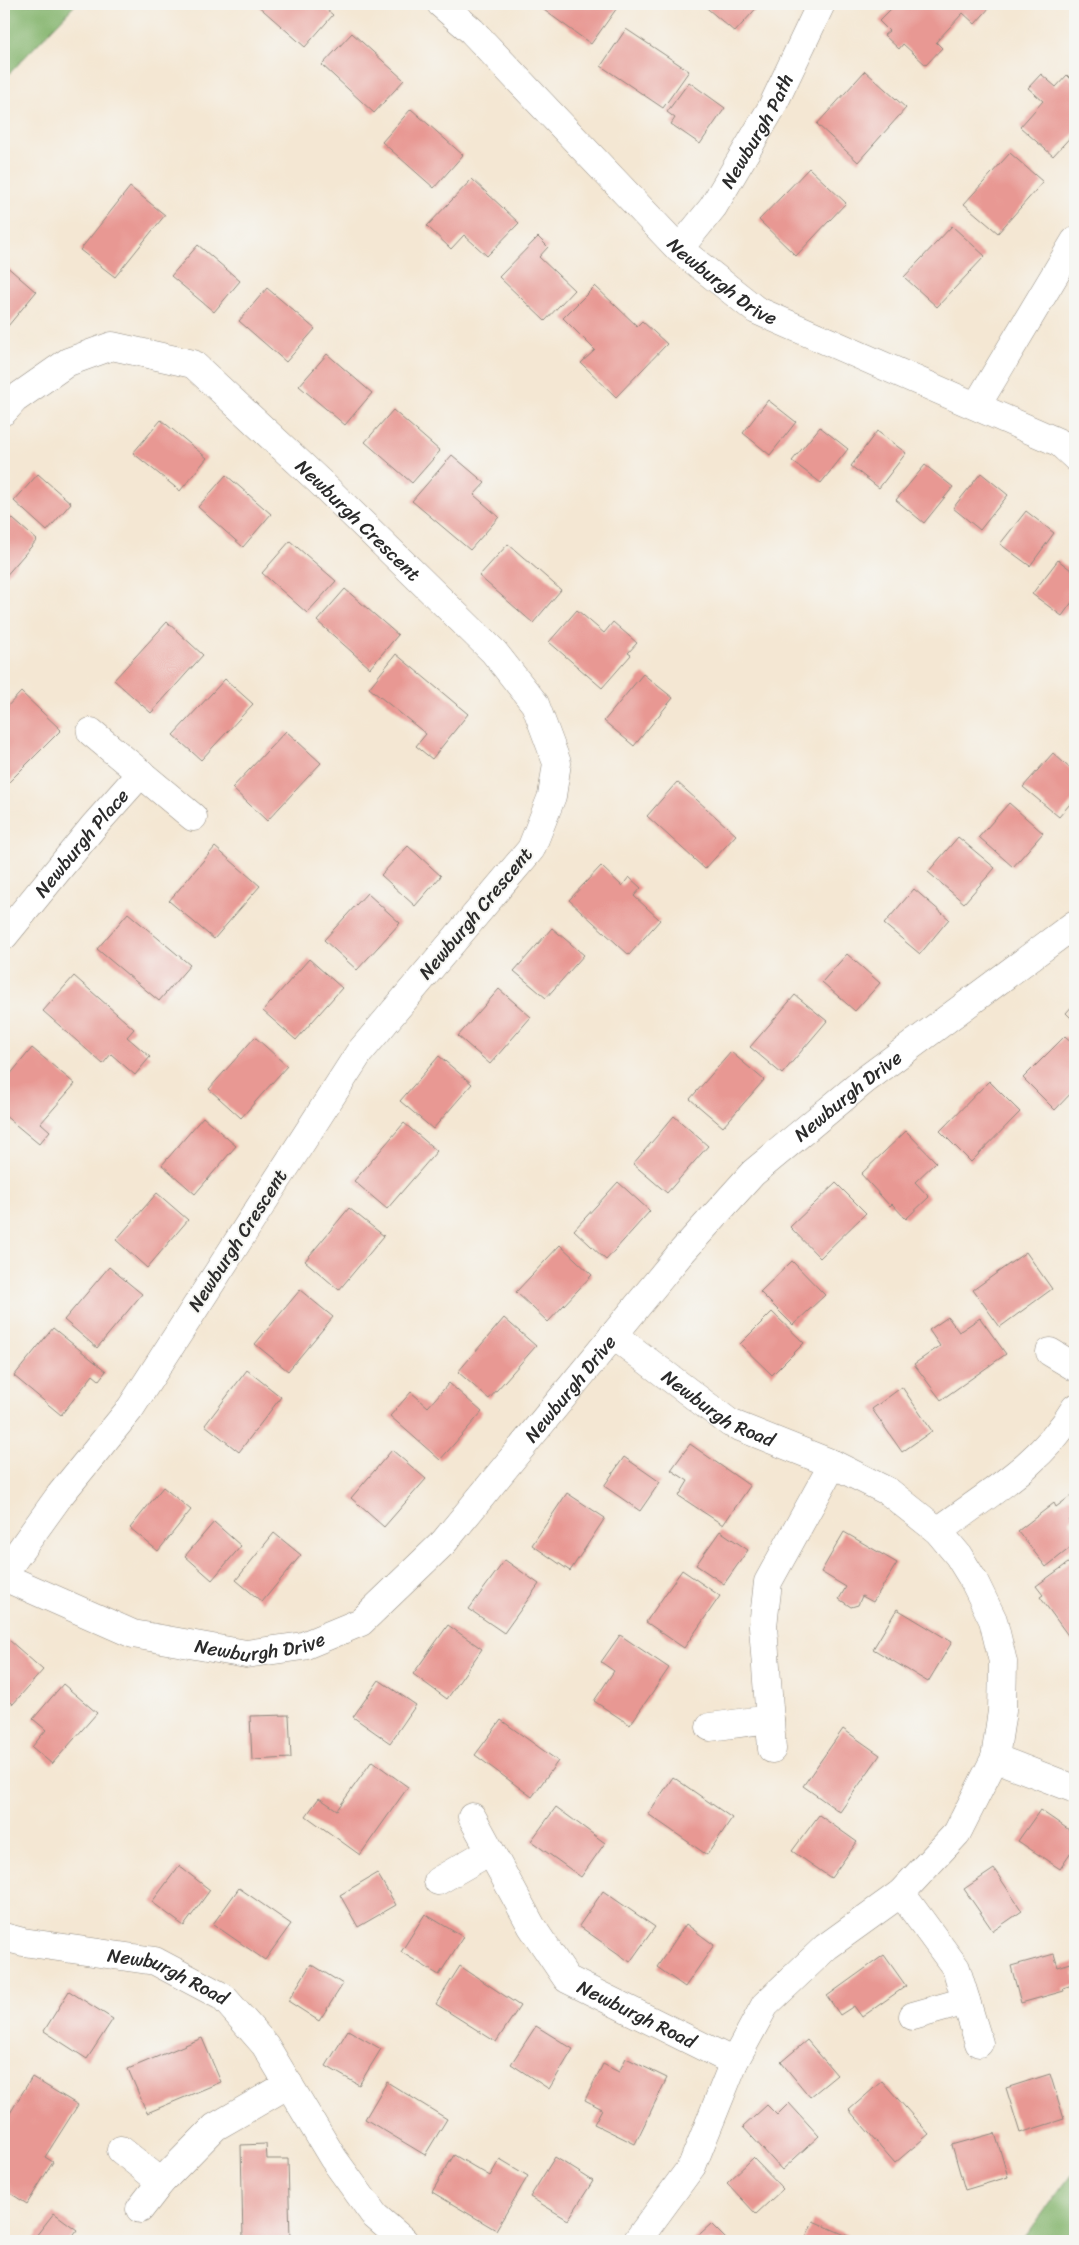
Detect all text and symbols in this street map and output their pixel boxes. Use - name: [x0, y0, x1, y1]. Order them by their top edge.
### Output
- street label: Newburgh Path: [712, 68, 803, 195]
- street label: Newburgh Drive: [659, 230, 783, 334]
- street label: Newburgh Crescent: [288, 451, 429, 589]
- street label: Newburgh Place: [26, 781, 137, 905]
- street label: Newburgh Crescent: [410, 840, 541, 987]
- street label: Newburgh Drive: [786, 1042, 909, 1150]
- street label: Newburgh Crescent: [179, 1162, 296, 1318]
- street label: Newburgh Drive: [516, 1327, 625, 1450]
- street label: Newburgh Road: [654, 1361, 782, 1457]
- street label: Newburgh Drive: [192, 1623, 331, 1672]
- street label: Newburgh Road: [105, 1938, 236, 2015]
- street label: Newburgh Road: [571, 1971, 704, 2059]

